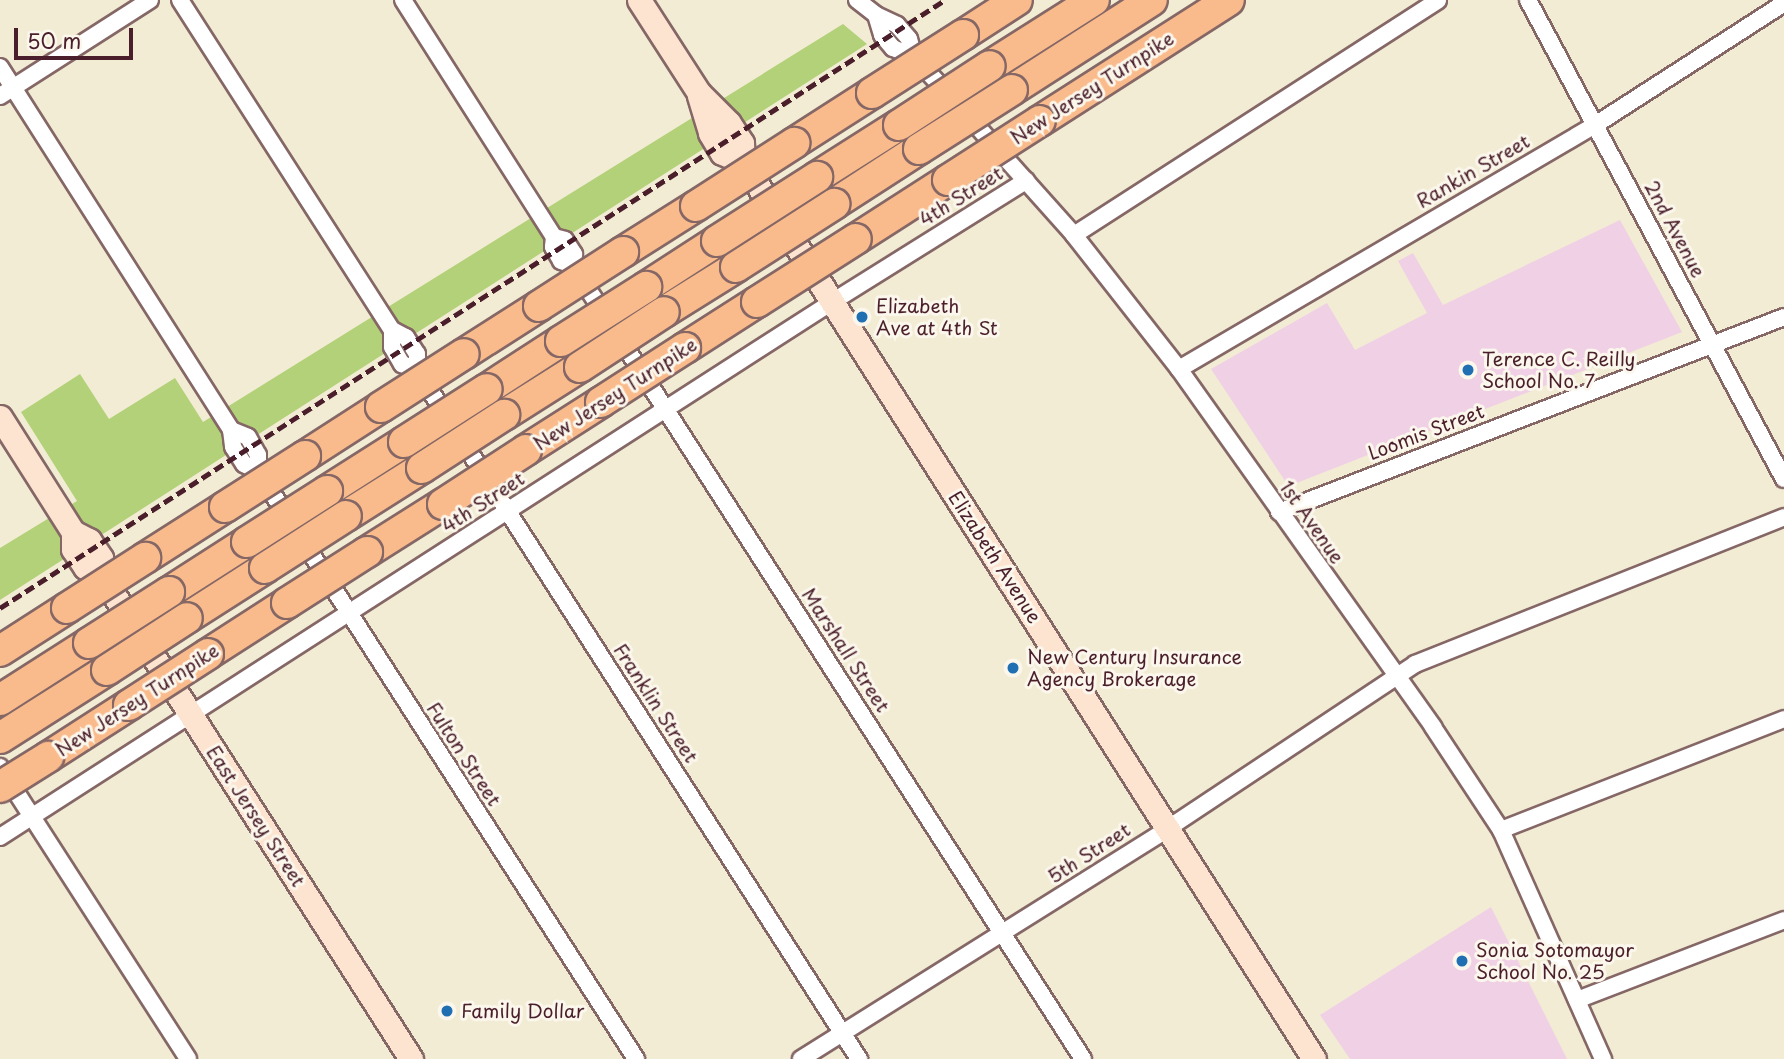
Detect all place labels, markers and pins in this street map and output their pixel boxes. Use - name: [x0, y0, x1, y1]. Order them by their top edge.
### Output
- place label: Elizabeth Ave at 4th St: [876, 295, 998, 339]
- marker: Elizabeth Ave at 4th St: [854, 309, 870, 325]
- place label: Terence C. Reilly School No. 7: [1482, 348, 1636, 392]
- marker: Terence C. Reilly School No. 7: [1460, 362, 1476, 378]
- place label: New Century Insurance Agency Brokerage: [1027, 646, 1243, 690]
- marker: New Century Insurance Agency Brokerage: [1005, 660, 1021, 676]
- place label: Sonia Sotomayor School No. 25: [1476, 939, 1633, 983]
- marker: Sonia Sotomayor School No. 25: [1454, 953, 1470, 969]
- place label: Family Dollar: [461, 1000, 585, 1022]
- marker: Family Dollar: [439, 1003, 455, 1019]

